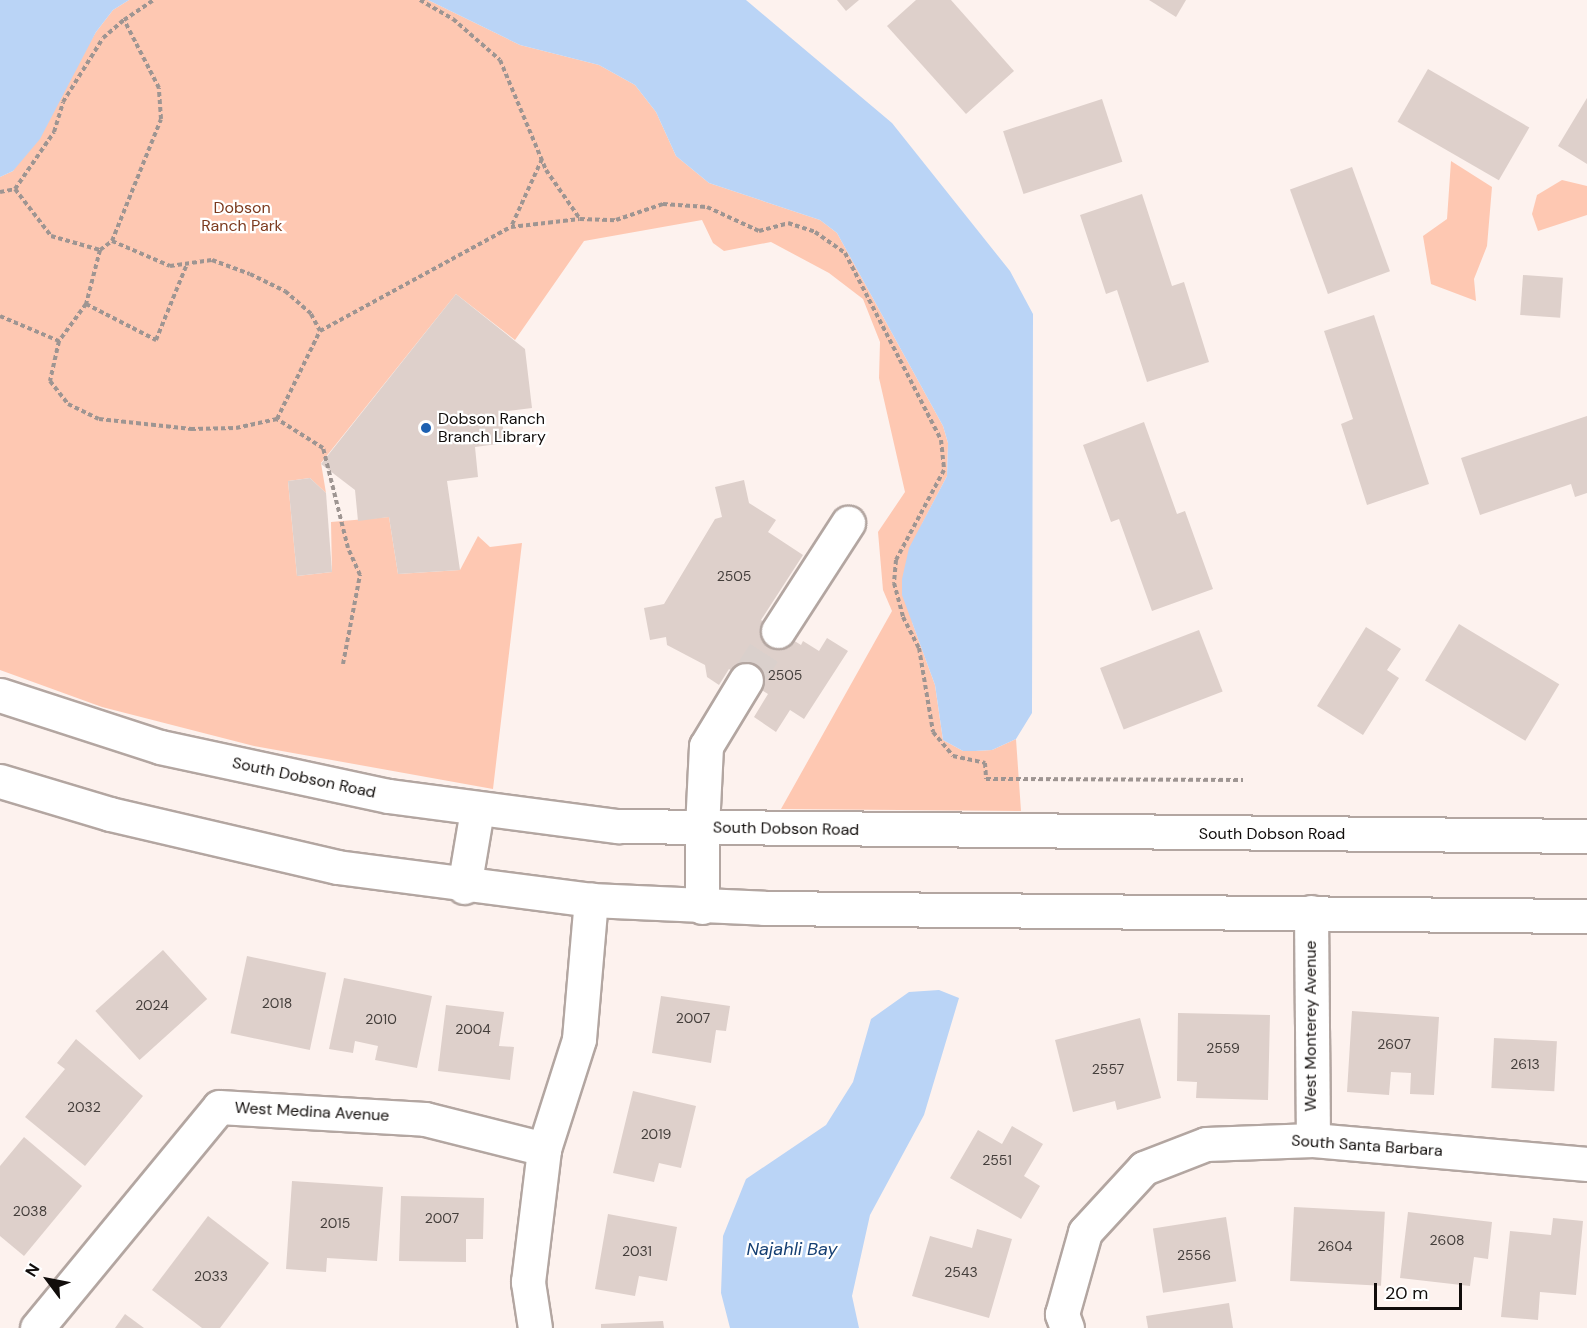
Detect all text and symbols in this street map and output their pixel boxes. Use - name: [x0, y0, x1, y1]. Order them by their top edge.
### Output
- park label: Dobson Ranch Park: [201, 198, 283, 236]
- place label: Dobson Ranch Branch Library: [438, 409, 546, 447]
- marker: Dobson Ranch Branch Library: [419, 421, 433, 435]
- house number: 2505: [717, 568, 751, 584]
- house number: 2505: [768, 667, 802, 683]
- street label: South Dobson Road: [230, 753, 378, 803]
- street label: South Dobson Road: [713, 818, 859, 840]
- street label: South Dobson Road: [1199, 824, 1345, 844]
- street label: West Monterey Avenue: [1301, 940, 1321, 1112]
- house number: 2018: [262, 995, 292, 1011]
- house number: 2024: [135, 997, 169, 1013]
- house number: 2007: [676, 1010, 710, 1026]
- house number: 2010: [365, 1011, 397, 1027]
- house number: 2004: [455, 1021, 491, 1037]
- house number: 2607: [1377, 1036, 1411, 1052]
- house number: 2559: [1206, 1040, 1240, 1056]
- house number: 2613: [1510, 1056, 1540, 1072]
- house number: 2557: [1092, 1061, 1124, 1077]
- street label: West Medina Avenue: [234, 1098, 390, 1126]
- house number: 2032: [67, 1099, 101, 1115]
- house number: 2019: [641, 1126, 671, 1142]
- street label: South Santa Barbara: [1291, 1131, 1443, 1161]
- house number: 2551: [982, 1152, 1012, 1168]
- house number: 2038: [13, 1203, 47, 1219]
- house number: 2007: [425, 1210, 459, 1226]
- house number: 2015: [320, 1215, 350, 1231]
- house number: 2608: [1430, 1232, 1464, 1248]
- water label: Najahli Bay: [746, 1238, 838, 1260]
- house number: 2604: [1318, 1238, 1352, 1254]
- house number: 2031: [622, 1243, 652, 1259]
- house number: 2556: [1177, 1247, 1211, 1263]
- north arrow: [18, 1250, 78, 1310]
- text: N: [20, 1260, 44, 1281]
- house number: 2543: [944, 1264, 978, 1280]
- house number: 2033: [194, 1268, 228, 1284]
- scale bar: [1377, 1271, 1466, 1309]
- text: 20 m: [1385, 1281, 1428, 1305]

